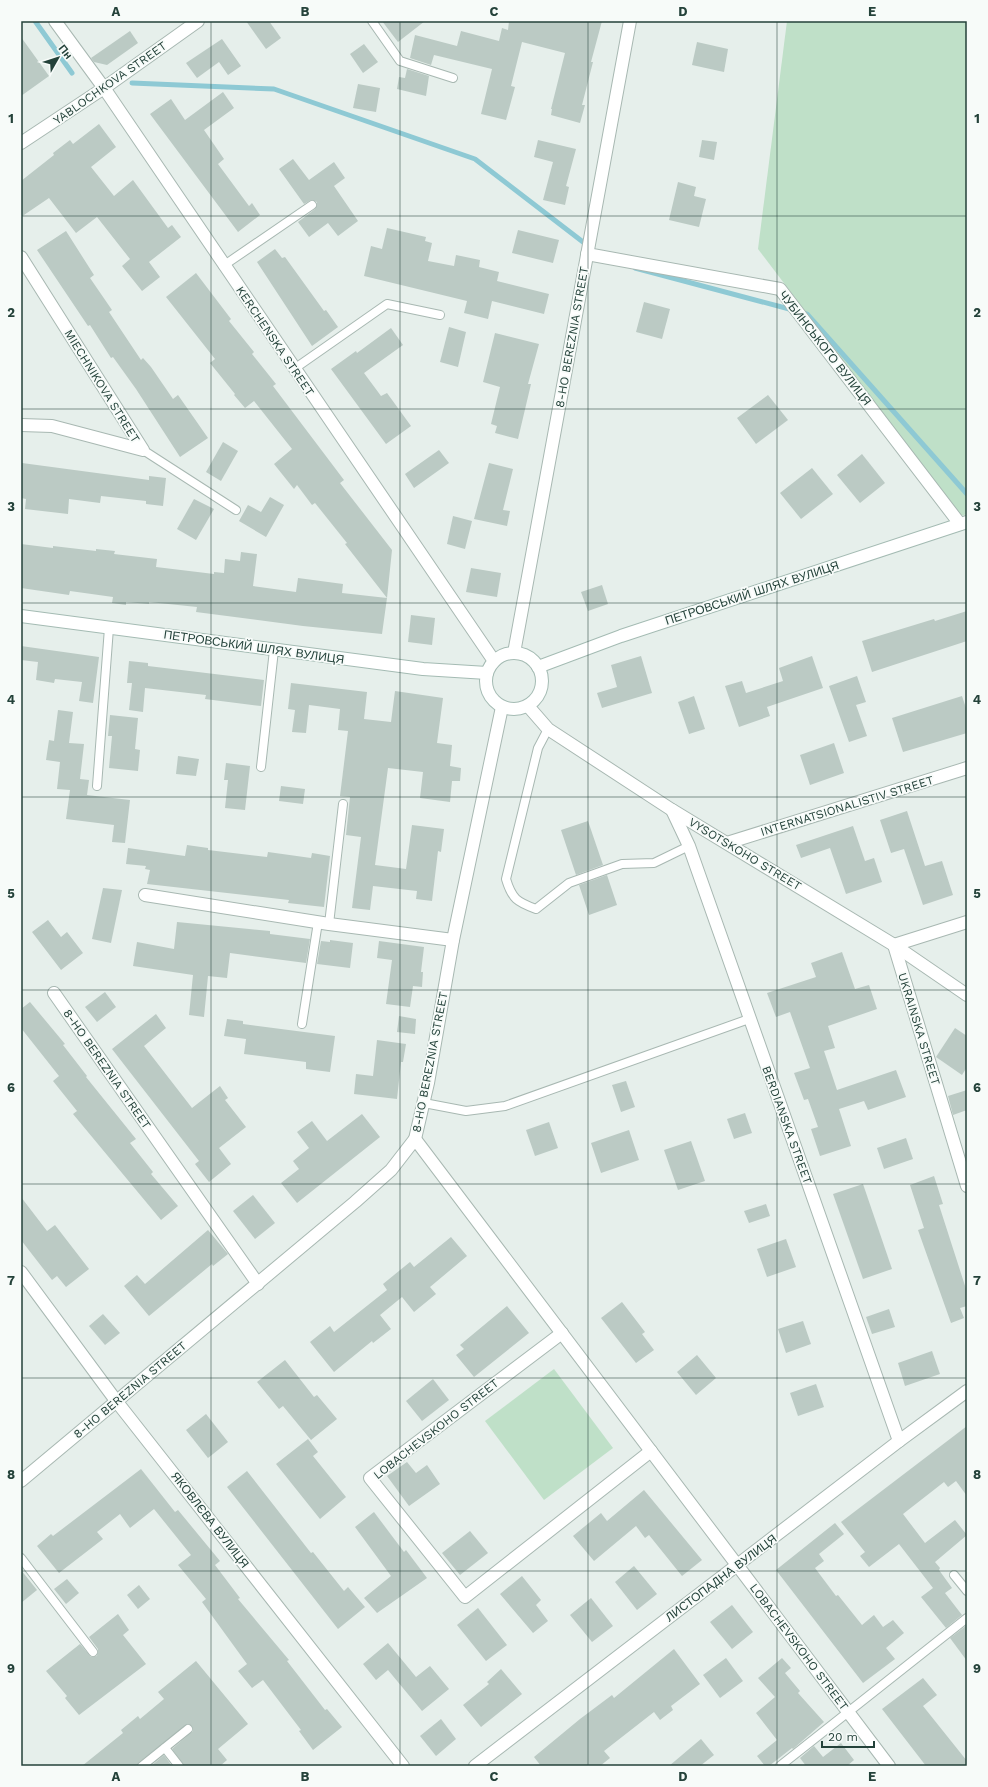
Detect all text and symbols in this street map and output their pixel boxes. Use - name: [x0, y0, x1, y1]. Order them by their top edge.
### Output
- text: A: [112, 4, 121, 19]
- text: B: [301, 4, 310, 19]
- text: C: [490, 4, 499, 19]
- text: D: [678, 4, 688, 19]
- text: E: [868, 4, 876, 19]
- north arrow: [38, 38, 78, 78]
- street label: YABLOCHKOVA STREET: [51, 39, 169, 127]
- text: Пн: [56, 42, 75, 62]
- text: 1: [8, 111, 14, 126]
- text: 1: [974, 111, 980, 126]
- street label: 8-HO BEREZNIA STREET: [553, 265, 591, 409]
- street label: KERCHENSKA STREET: [233, 284, 317, 398]
- street label: ЧУБИНСЬКОГО ВУЛИЦЯ: [776, 288, 874, 408]
- text: 2: [7, 305, 15, 320]
- text: 2: [973, 305, 981, 320]
- street label: MIECHNIKOVA STREET: [61, 327, 143, 445]
- text: 3: [7, 499, 15, 514]
- text: 3: [973, 499, 981, 514]
- street label: ПЕТРОВСЬКИЙ ШЛЯХ ВУЛИЦЯ: [663, 557, 841, 628]
- street label: ПЕТРОВСЬКИЙ ШЛЯХ ВУЛИЦЯ: [163, 626, 345, 667]
- text: 4: [7, 692, 16, 707]
- text: 4: [973, 692, 982, 707]
- street label: INTERNATSIONALISTIV STREET: [759, 773, 935, 839]
- street label: VYSOTSKOHO STREET: [686, 815, 804, 893]
- text: 5: [7, 886, 15, 901]
- text: 5: [973, 886, 981, 901]
- street label: UKRAINSKA STREET: [895, 971, 943, 1087]
- street label: 8-HO BEREZNIA STREET: [409, 990, 451, 1134]
- street label: 8-HO BEREZNIA STREET: [60, 1006, 154, 1132]
- street label: BERDIANSKA STREET: [759, 1064, 815, 1186]
- text: 6: [7, 1080, 15, 1095]
- text: 6: [973, 1080, 981, 1095]
- text: 7: [7, 1273, 15, 1288]
- text: 7: [973, 1273, 981, 1288]
- street label: 8-HO BEREZNIA STREET: [71, 1339, 189, 1441]
- street label: LOBACHEVSKOHO STREET: [371, 1376, 501, 1482]
- text: 8: [7, 1467, 15, 1482]
- text: 8: [973, 1467, 981, 1482]
- street label: ЯКОВЛЄВА ВУЛИЦЯ: [168, 1469, 252, 1571]
- street label: ЛИСТОПАДНА ВУЛИЦЯ: [663, 1532, 779, 1624]
- street label: LOBACHEVSKOHO STREET: [747, 1581, 851, 1713]
- text: 9: [7, 1661, 15, 1676]
- text: 9: [973, 1661, 981, 1676]
- scale bar: [822, 1723, 874, 1749]
- text: 20 m: [828, 1730, 858, 1744]
- text: A: [112, 1769, 121, 1784]
- text: B: [301, 1769, 310, 1784]
- text: C: [490, 1769, 499, 1784]
- text: D: [678, 1769, 688, 1784]
- text: E: [868, 1769, 876, 1784]

